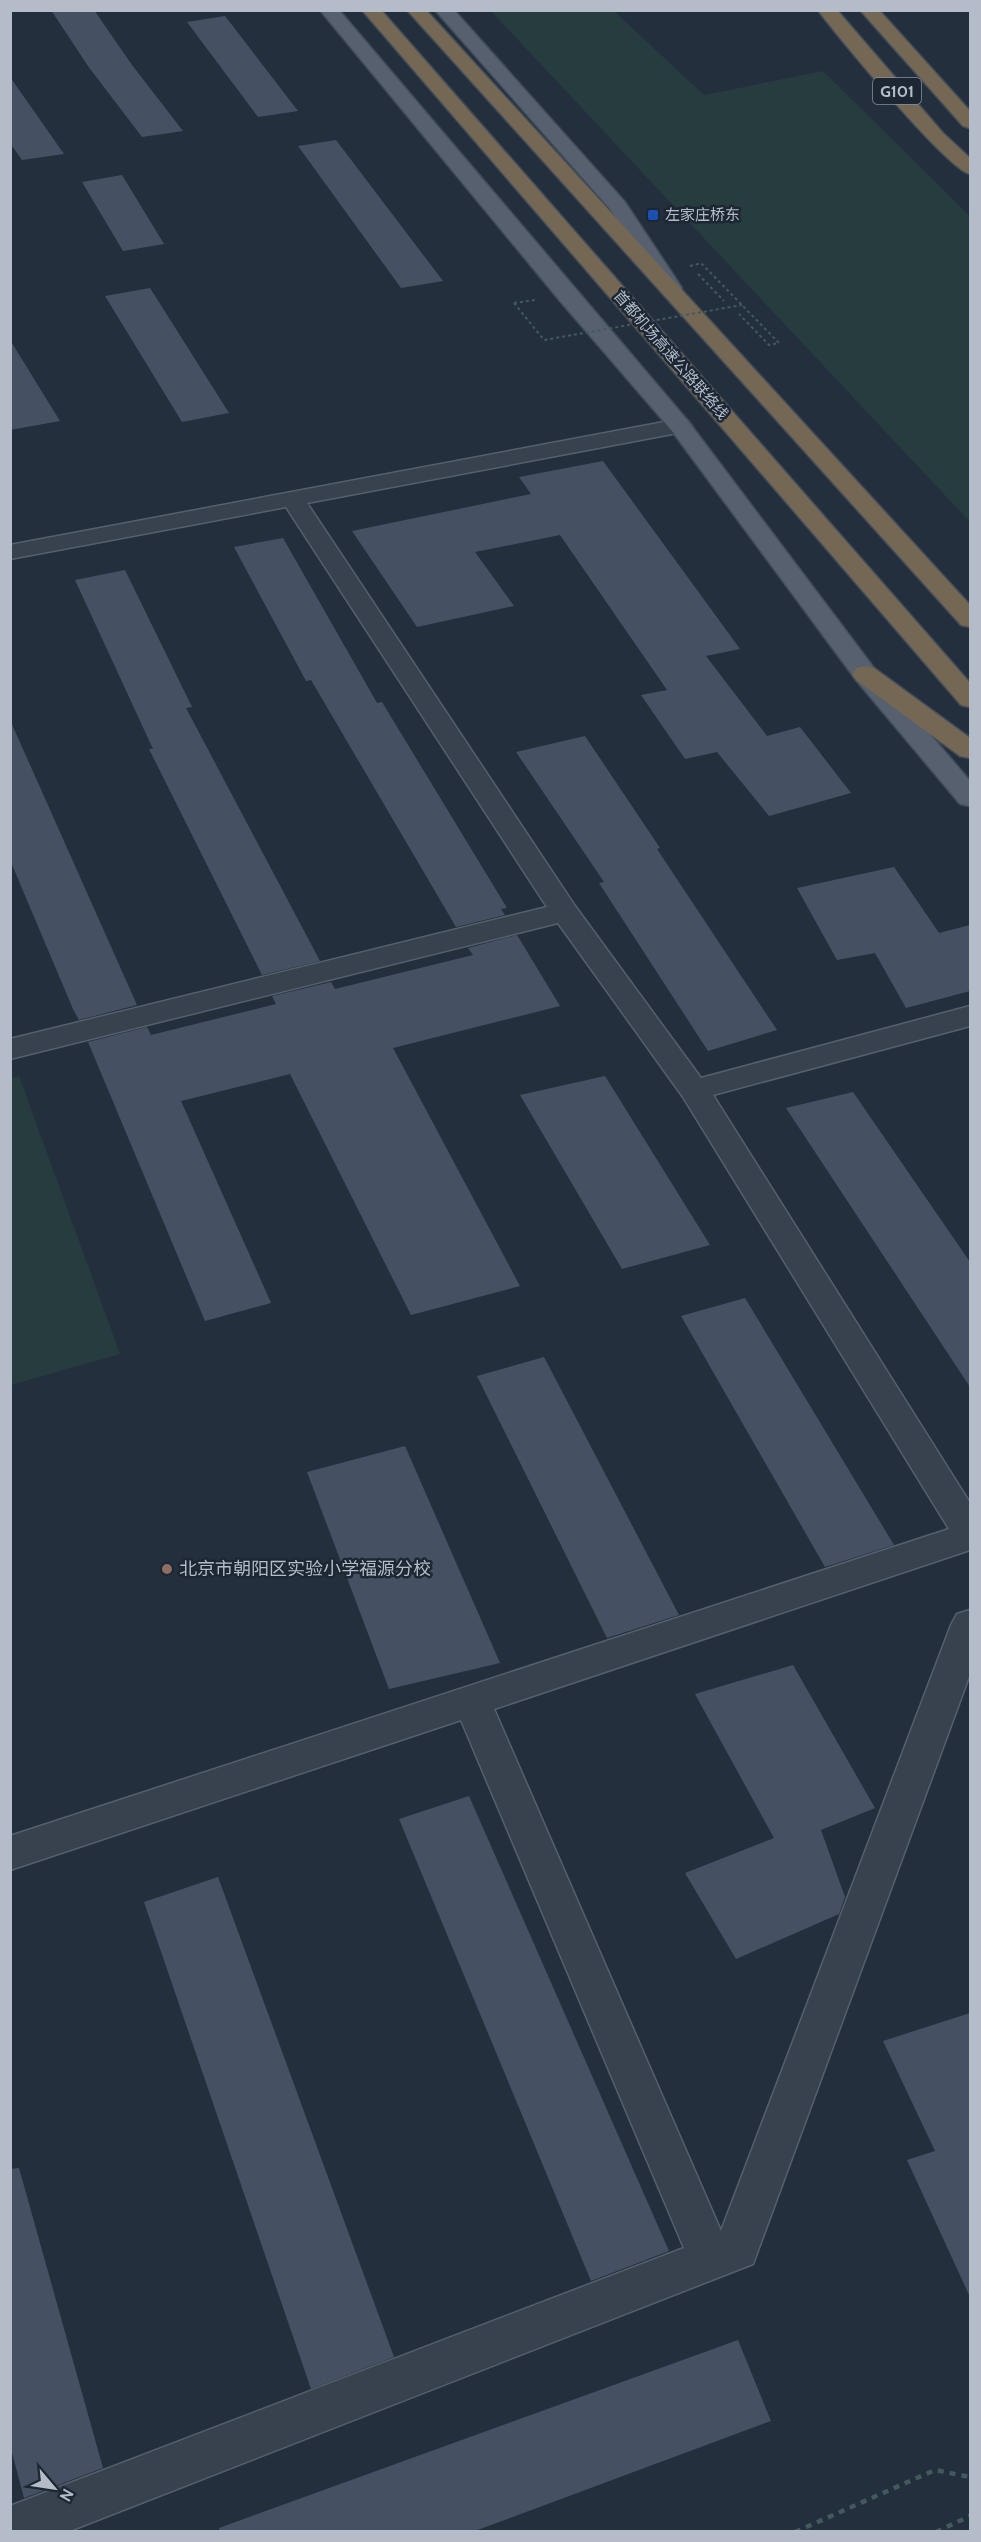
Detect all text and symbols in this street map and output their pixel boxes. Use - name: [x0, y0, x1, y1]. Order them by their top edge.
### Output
- road number: G101: [873, 78, 921, 104]
- place label: 左家庄桥东: [665, 206, 740, 224]
- marker: 左家庄桥东: [646, 208, 660, 222]
- street label: 首都机场高速公路联络线: [610, 287, 732, 423]
- place label: 北京市朝阳区实验小学福源分校: [179, 1558, 431, 1580]
- marker: 北京市朝阳区实验小学福源分校: [160, 1562, 174, 1576]
- north arrow: [24, 2458, 84, 2518]
- text: N: [56, 2485, 78, 2505]

